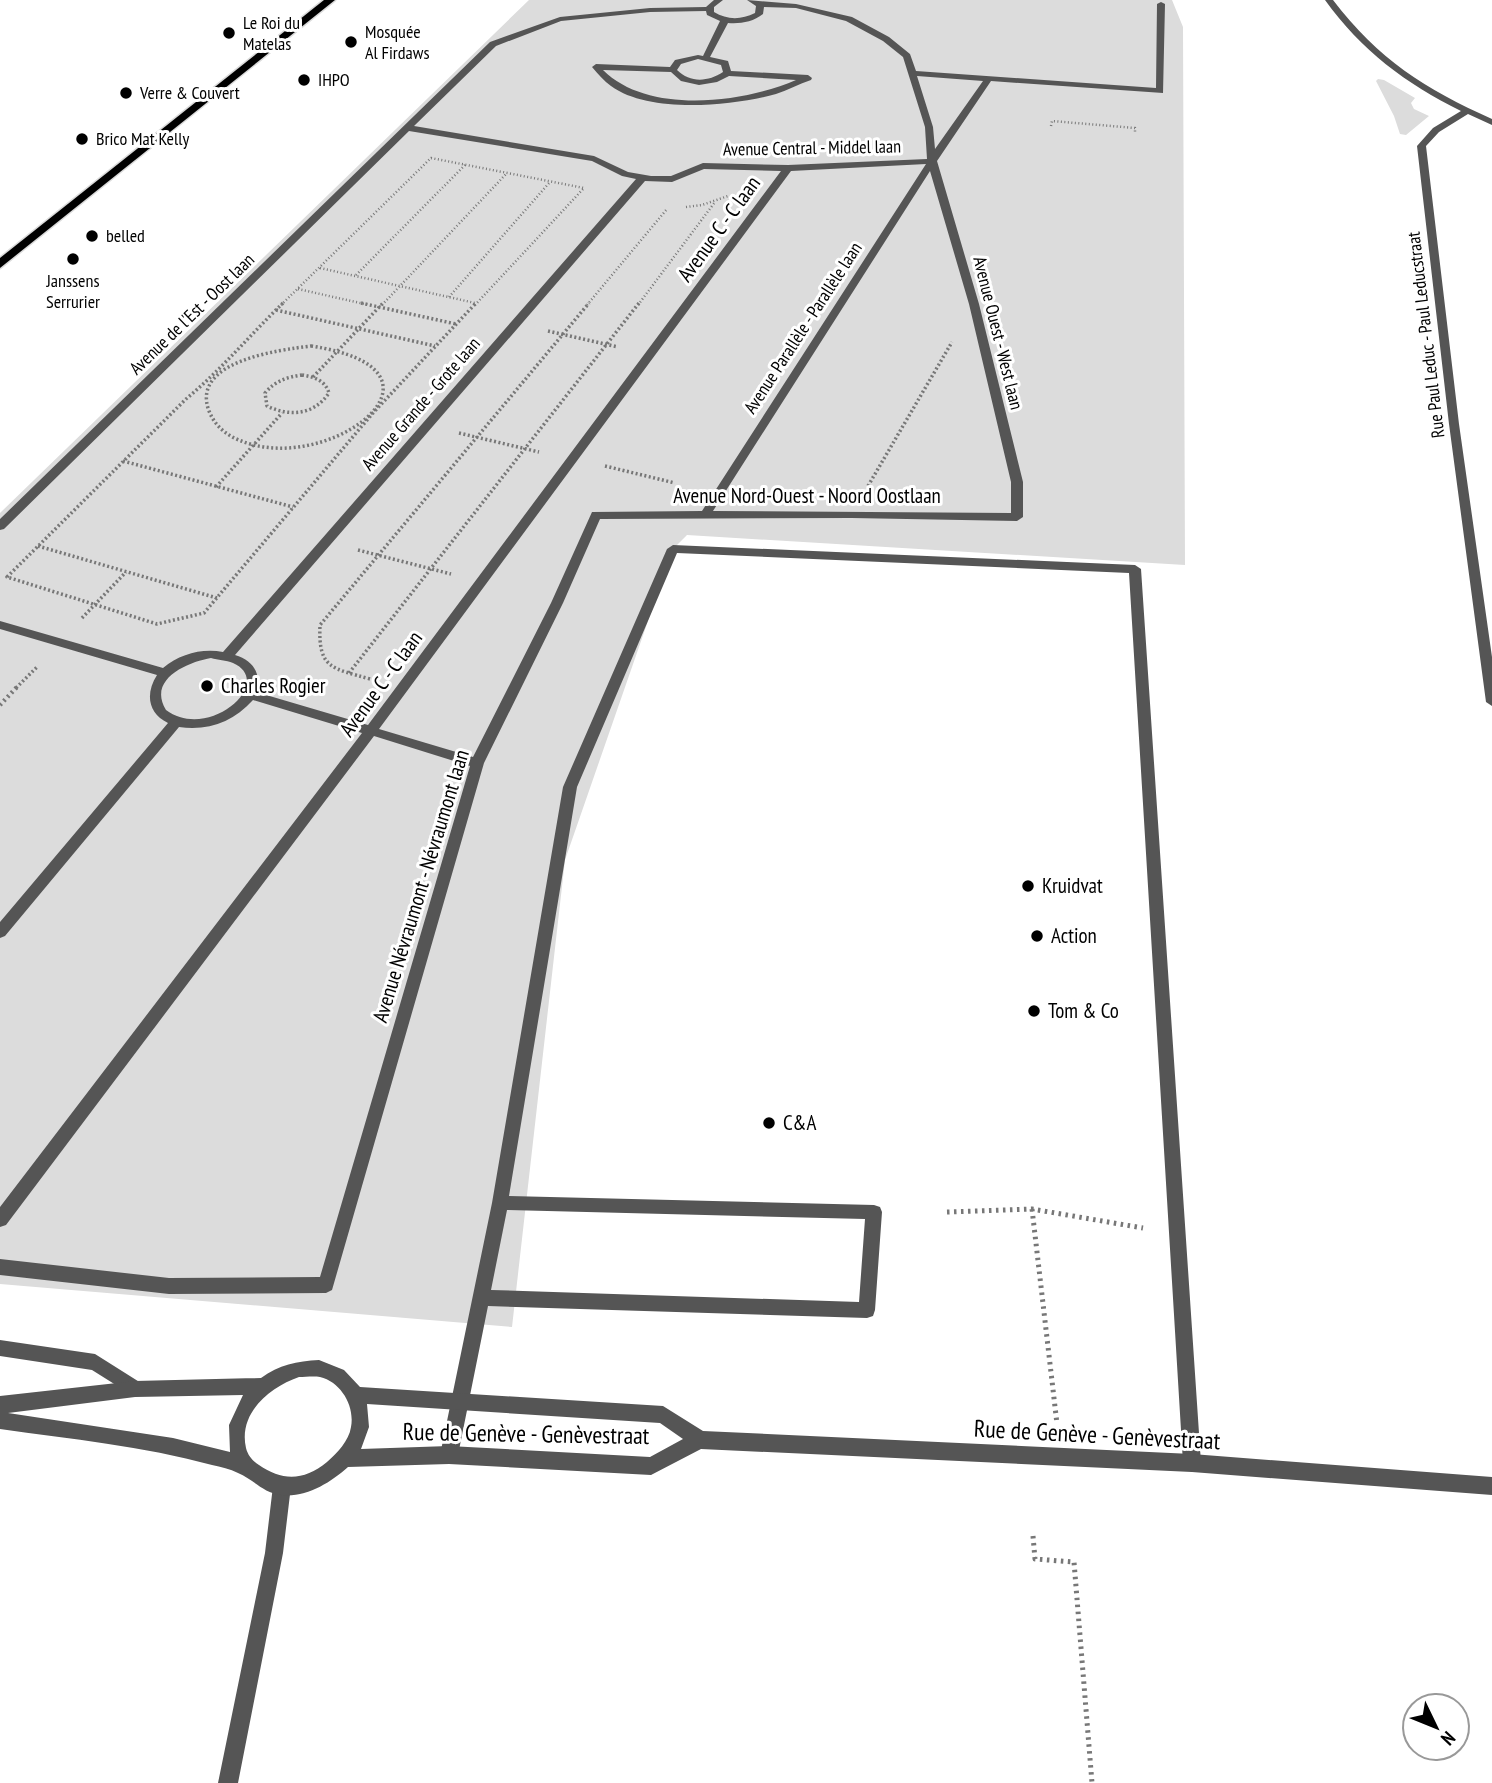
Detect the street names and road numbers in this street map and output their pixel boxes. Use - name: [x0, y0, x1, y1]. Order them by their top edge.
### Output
- street label: Avenue Central - Middel laan: [723, 134, 901, 161]
- street label: Avenue C - C laan: [671, 171, 766, 287]
- street label: Rue Paul Leduc - Paul Leducstraat: [1401, 231, 1450, 440]
- street label: Avenue Parallèle - Parallèle laan: [738, 238, 867, 418]
- street label: Avenue de l'Est - Oost laan: [124, 248, 259, 379]
- street label: Avenue Ouest - West laan: [968, 254, 1029, 412]
- street label: Avenue Grande - Grote laan: [356, 332, 485, 475]
- street label: Avenue Nord-Ouest - Noord Oostlaan: [673, 482, 941, 509]
- street label: Avenue C - C laan: [333, 626, 428, 742]
- street label: Avenue Névraumont - Névraumont laan: [366, 746, 475, 1026]
- street label: Rue de Genève - Genèvestraat: [973, 1413, 1221, 1456]
- street label: Rue de Genève - Genèvestraat: [402, 1416, 650, 1451]

